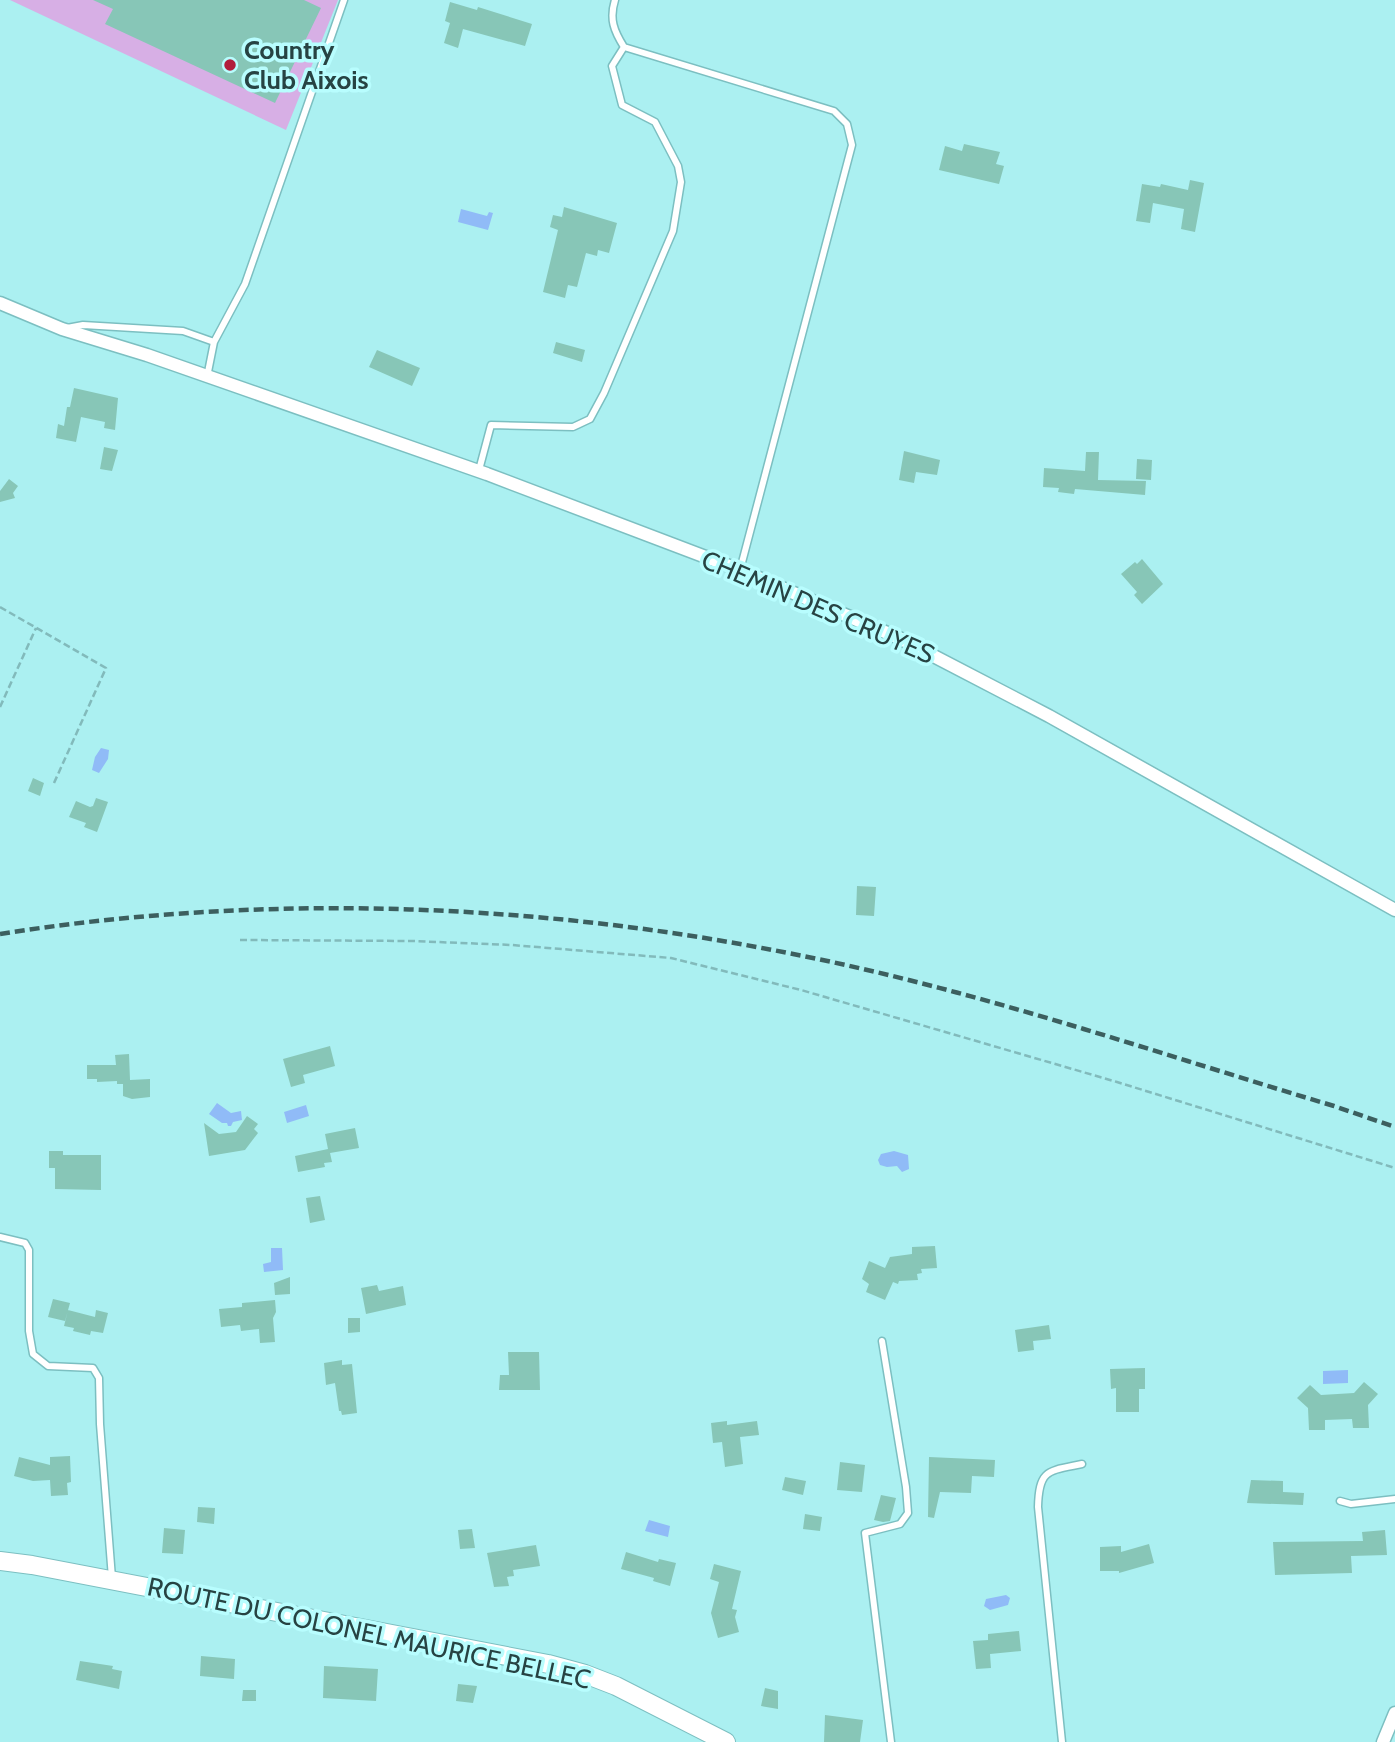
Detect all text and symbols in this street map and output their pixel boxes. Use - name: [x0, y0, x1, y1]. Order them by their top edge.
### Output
- place label: Country Club Aixois: [244, 34, 369, 96]
- marker: Country Club Aixois: [222, 57, 238, 73]
- street label: CHEMIN DES CRUYES: [697, 543, 939, 671]
- street label: ROUTE DU COLONEL MAURICE BELLEC: [145, 1570, 593, 1696]

